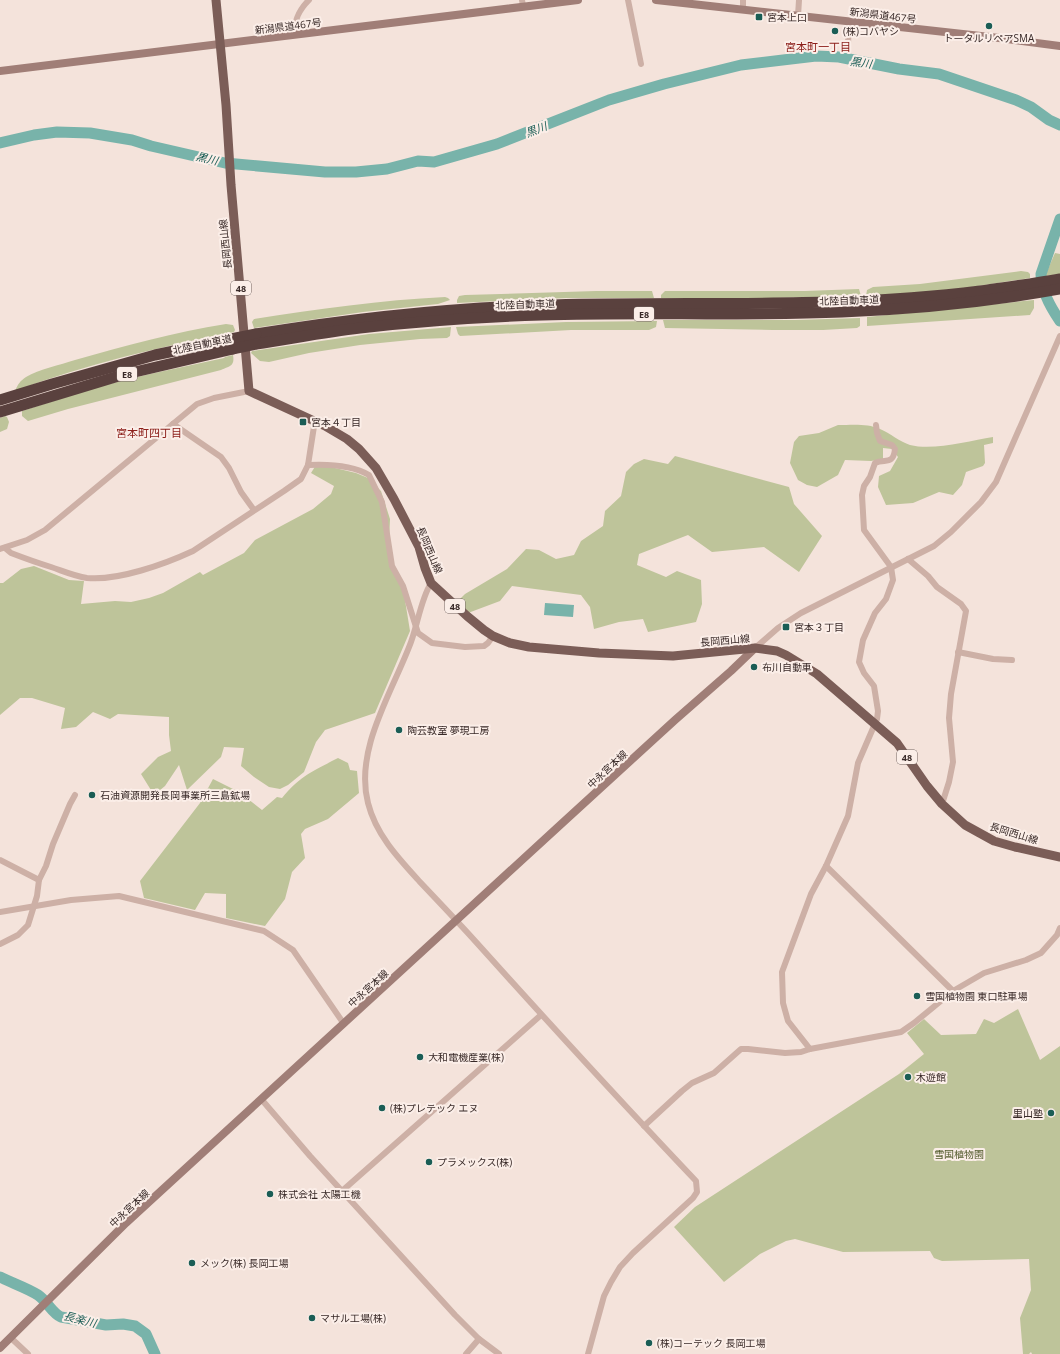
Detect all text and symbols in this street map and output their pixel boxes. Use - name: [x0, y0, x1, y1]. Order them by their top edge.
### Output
- street label: 新潟県道467号: [849, 4, 917, 26]
- place label: 宮本上口: [767, 10, 807, 24]
- marker: 宮本上口: [754, 12, 764, 22]
- street label: 新潟県道467号: [254, 15, 322, 37]
- marker: トータルリペアSMA: [984, 21, 994, 31]
- place label: (株)コバヤシ: [843, 24, 899, 38]
- marker: (株)コバヤシ: [830, 26, 840, 36]
- place label: トータルリペアSMA: [944, 31, 1035, 45]
- district label: 宮本町一丁目: [785, 39, 851, 54]
- water label: 黒川: [849, 53, 874, 71]
- water label: 黒川: [523, 118, 550, 140]
- water label: 黒川: [195, 148, 220, 168]
- street label: 長岡西山線: [215, 218, 235, 270]
- road number: 48: [231, 281, 251, 295]
- street label: 北陸自動車道: [819, 292, 879, 308]
- street label: 北陸自動車道: [495, 296, 555, 312]
- road number: E8: [634, 307, 654, 321]
- street label: 北陸自動車道: [171, 331, 233, 357]
- road number: E8: [117, 367, 137, 381]
- place label: 宮本４丁目: [311, 415, 361, 429]
- marker: 宮本４丁目: [298, 417, 308, 427]
- district label: 宮本町四丁目: [116, 425, 182, 440]
- street label: 長岡西山線: [414, 524, 446, 576]
- road number: 48: [445, 599, 465, 613]
- place label: 宮本３丁目: [794, 620, 844, 634]
- marker: 宮本３丁目: [781, 622, 791, 632]
- street label: 長岡西山線: [699, 631, 751, 649]
- place label: 布川自動車: [762, 660, 812, 674]
- marker: 布川自動車: [749, 662, 759, 672]
- place label: 陶芸教室 夢現工房: [407, 723, 490, 737]
- marker: 陶芸教室 夢現工房: [394, 725, 404, 735]
- street label: 中永宮本線: [584, 747, 630, 791]
- road number: 48: [897, 750, 917, 764]
- place label: 石油資源開発長岡事業所三島鉱場: [100, 788, 250, 802]
- marker: 石油資源開発長岡事業所三島鉱場: [87, 790, 97, 800]
- street label: 長岡西山線: [988, 819, 1040, 847]
- street label: 中永宮本線: [345, 966, 391, 1010]
- place label: 雪国植物園 東口駐車場: [925, 989, 1028, 1003]
- marker: 雪国植物園 東口駐車場: [912, 991, 922, 1001]
- place label: 大和電機産業(株): [428, 1050, 504, 1064]
- marker: 大和電機産業(株): [415, 1052, 425, 1062]
- place label: 木遊館: [916, 1070, 946, 1084]
- marker: 木遊館: [903, 1072, 913, 1082]
- place label: (株)プレテック エヌ: [390, 1101, 479, 1115]
- marker: (株)プレテック エヌ: [377, 1103, 387, 1113]
- place label: 里山塾: [1013, 1106, 1043, 1120]
- marker: 里山塾: [1046, 1108, 1056, 1118]
- park label: 雪国植物園: [934, 1147, 984, 1161]
- place label: プラメックス(株): [437, 1155, 512, 1169]
- marker: プラメックス(株): [424, 1157, 434, 1167]
- street label: 中永宮本線: [106, 1186, 152, 1230]
- place label: 株式会社 太陽工機: [278, 1187, 361, 1201]
- marker: 株式会社 太陽工機: [265, 1189, 275, 1199]
- place label: メック(株) 長岡工場: [200, 1256, 289, 1270]
- marker: メック(株) 長岡工場: [187, 1258, 197, 1268]
- water label: 長楽川: [62, 1308, 99, 1331]
- place label: マサル工場(株): [320, 1311, 386, 1325]
- marker: マサル工場(株): [307, 1313, 317, 1323]
- place label: (株)コーテック 長岡工場: [657, 1336, 766, 1350]
- marker: (株)コーテック 長岡工場: [644, 1338, 654, 1348]

